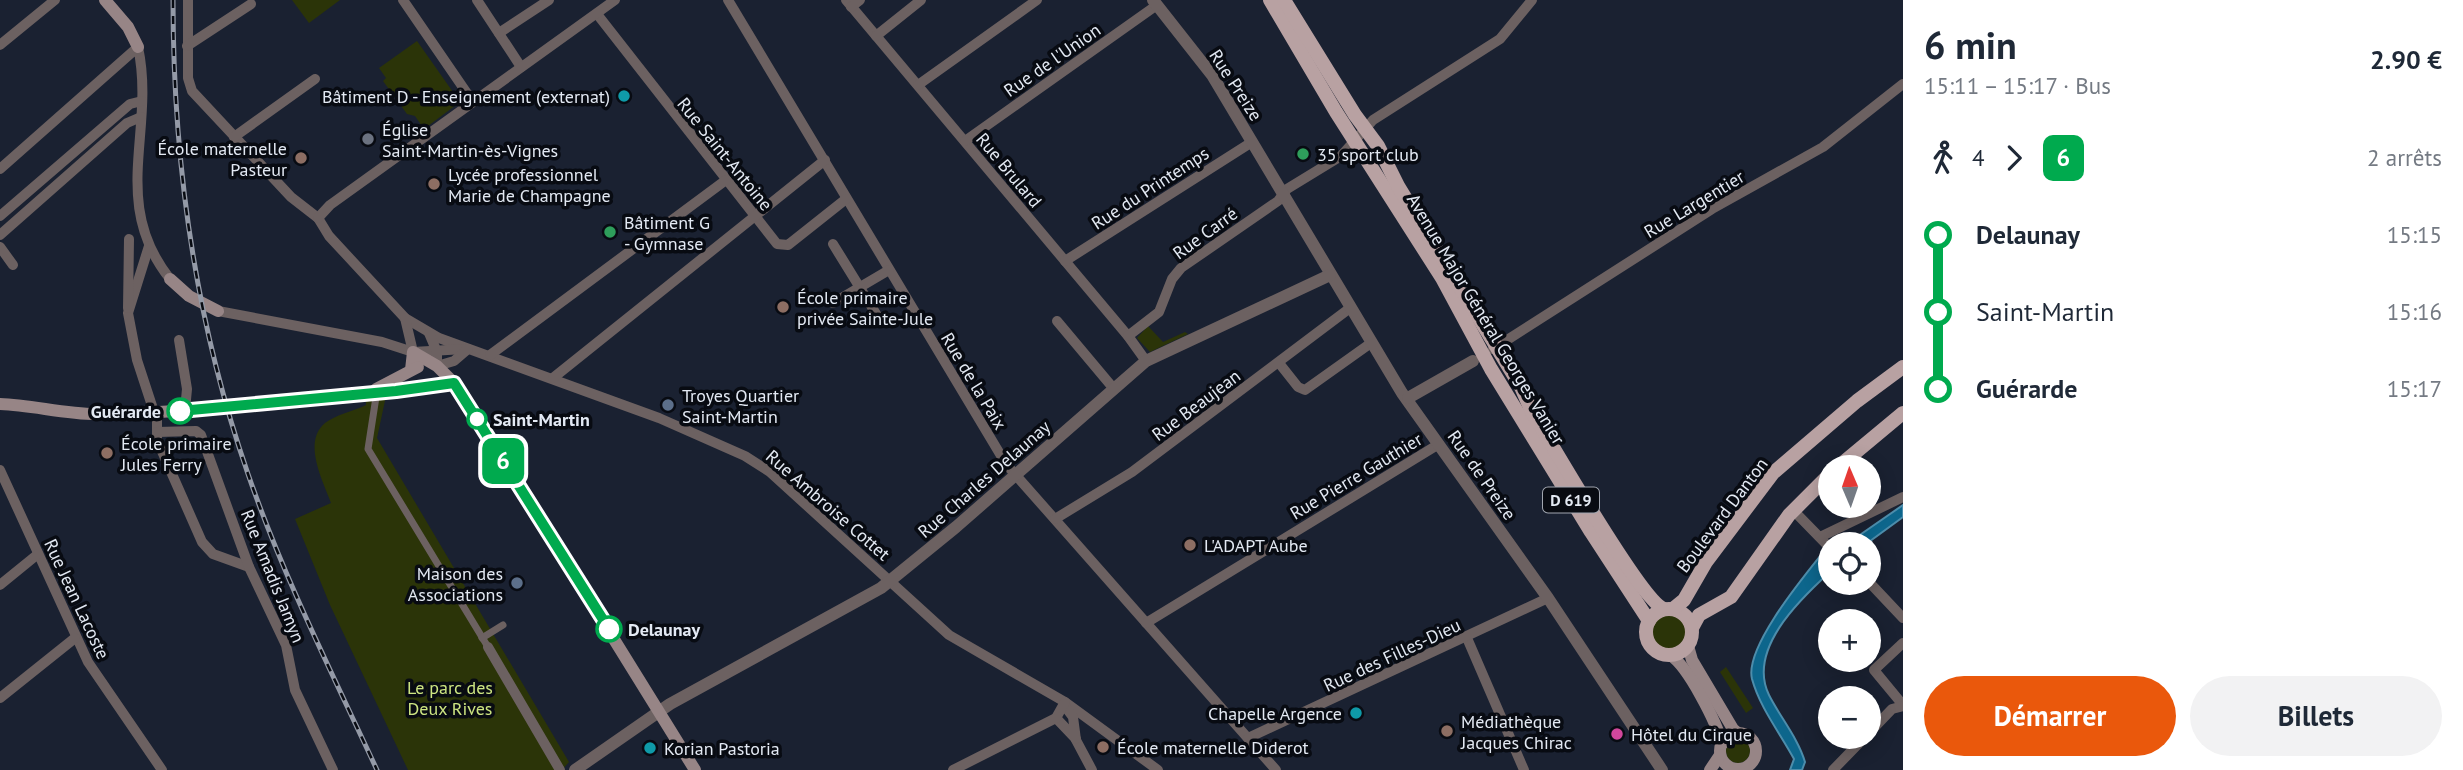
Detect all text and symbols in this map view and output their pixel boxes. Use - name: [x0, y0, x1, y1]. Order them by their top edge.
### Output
- street label: Rue de l'Union: [999, 18, 1105, 102]
- text: 6 min: [1924, 20, 2017, 69]
- text: 2.90 €: [2370, 43, 2442, 76]
- street label: Rue Preize: [1204, 45, 1268, 125]
- text: 15:11 – 15:17 · Bus: [1924, 71, 2111, 100]
- place label: Bâtiment D - Enseignement (externat): [322, 85, 610, 108]
- marker: Bâtiment D - Enseignement (externat): [616, 88, 632, 104]
- street label: Rue Saint-Antoine: [672, 93, 778, 215]
- place label: Église Saint-Martin-ès-Vignes: [382, 118, 558, 162]
- street label: Rue Brulard: [971, 128, 1047, 212]
- marker: Église Saint-Martin-ès-Vignes: [360, 131, 376, 147]
- place label: École maternelle Pasteur: [157, 137, 287, 181]
- icon: walk: [1924, 139, 1962, 177]
- icon: forward: [1995, 139, 2033, 177]
- street label: Rue du Printemps: [1087, 141, 1213, 235]
- text: 6: [2057, 142, 2070, 173]
- place label: 35 sport club: [1317, 143, 1419, 166]
- text: 4: [1972, 143, 1985, 172]
- text: 2 arrêts: [2367, 143, 2442, 172]
- marker: 35 sport club: [1295, 146, 1311, 162]
- marker: École maternelle Pasteur: [293, 150, 309, 166]
- place label: Lycée professionnel Marie de Champagne: [448, 163, 611, 207]
- street label: Rue Largentier: [1640, 165, 1748, 243]
- marker: Lycée professionnel Marie de Champagne: [426, 176, 442, 192]
- street label: Avenue Major Général Georges Vanier: [1402, 189, 1570, 449]
- street label: Rue Carré: [1168, 202, 1242, 264]
- place label: Bâtiment G - Gymnase: [624, 211, 710, 255]
- text: Delaunay: [1976, 218, 2080, 251]
- text: 15:15: [2387, 220, 2442, 249]
- marker: Bâtiment G - Gymnase: [602, 224, 618, 240]
- place label: École primaire privée Sainte-Jule: [797, 286, 933, 330]
- text: Saint-Martin: [1976, 295, 2114, 328]
- text: 15:16: [2387, 297, 2442, 326]
- marker: École primaire privée Sainte-Jule: [775, 299, 791, 315]
- street label: Rue de la Paix: [936, 328, 1012, 434]
- street label: Rue Beaujean: [1147, 364, 1245, 446]
- text: Guérarde: [1976, 372, 2077, 405]
- text: 15:17: [2387, 374, 2442, 403]
- place label: Troyes Quartier Saint-Martin: [682, 384, 799, 428]
- marker: Troyes Quartier Saint-Martin: [660, 397, 676, 413]
- marker: Guérarde: [167, 398, 193, 424]
- place label: Guérarde: [91, 400, 161, 423]
- place label: Saint-Martin: [493, 408, 590, 431]
- marker: Saint-Martin: [467, 409, 487, 429]
- street label: Rue Charles Delaunay: [913, 415, 1055, 543]
- street label: Rue de Preize: [1443, 426, 1521, 524]
- street label: Rue Pierre Gauthier: [1286, 427, 1426, 525]
- place label: École primaire Jules Ferry: [120, 432, 232, 476]
- line badge: 6: [480, 438, 526, 484]
- marker: École primaire Jules Ferry: [99, 445, 115, 461]
- text: 6: [496, 445, 510, 476]
- street label: Rue Ambroise Cottet: [761, 445, 895, 565]
- street label: Boulevard Danton: [1671, 453, 1773, 577]
- north arrow: [1818, 455, 1881, 518]
- map controls: [1818, 455, 1881, 749]
- road number: D 619: [1543, 488, 1599, 512]
- street label: Rue Amadis Jamyn: [236, 506, 310, 646]
- button: locate: [1818, 532, 1881, 595]
- place label: L'ADAPT Aube: [1204, 534, 1308, 557]
- street label: Rue Jean Lacoste: [39, 535, 115, 663]
- marker: L'ADAPT Aube: [1182, 537, 1198, 553]
- place label: Maison des Associations: [408, 562, 503, 606]
- marker: Maison des Associations: [509, 575, 525, 591]
- button: +: [1818, 609, 1881, 672]
- street label: Rue des Filles-Dieu: [1320, 613, 1464, 697]
- marker: Delaunay: [596, 616, 622, 642]
- place label: Delaunay: [628, 618, 700, 641]
- park label: Le parc des Deux Rives: [407, 676, 493, 720]
- button: Démarrer: [1924, 676, 2176, 756]
- button: Billets: [2190, 676, 2442, 756]
- button: −: [1818, 686, 1881, 749]
- place label: Chapelle Argence: [1208, 702, 1342, 725]
- marker: Chapelle Argence: [1348, 705, 1364, 721]
- place label: Médiathèque Jacques Chirac: [1460, 710, 1572, 754]
- marker: Médiathèque Jacques Chirac: [1439, 723, 1455, 739]
- place label: Hôtel du Cirque: [1631, 723, 1752, 746]
- marker: Hôtel du Cirque: [1609, 726, 1625, 742]
- place label: École maternelle Diderot: [1117, 736, 1309, 759]
- place label: Korian Pastoria: [664, 737, 780, 760]
- marker: École maternelle Diderot: [1095, 739, 1111, 755]
- marker: Korian Pastoria: [642, 740, 658, 756]

